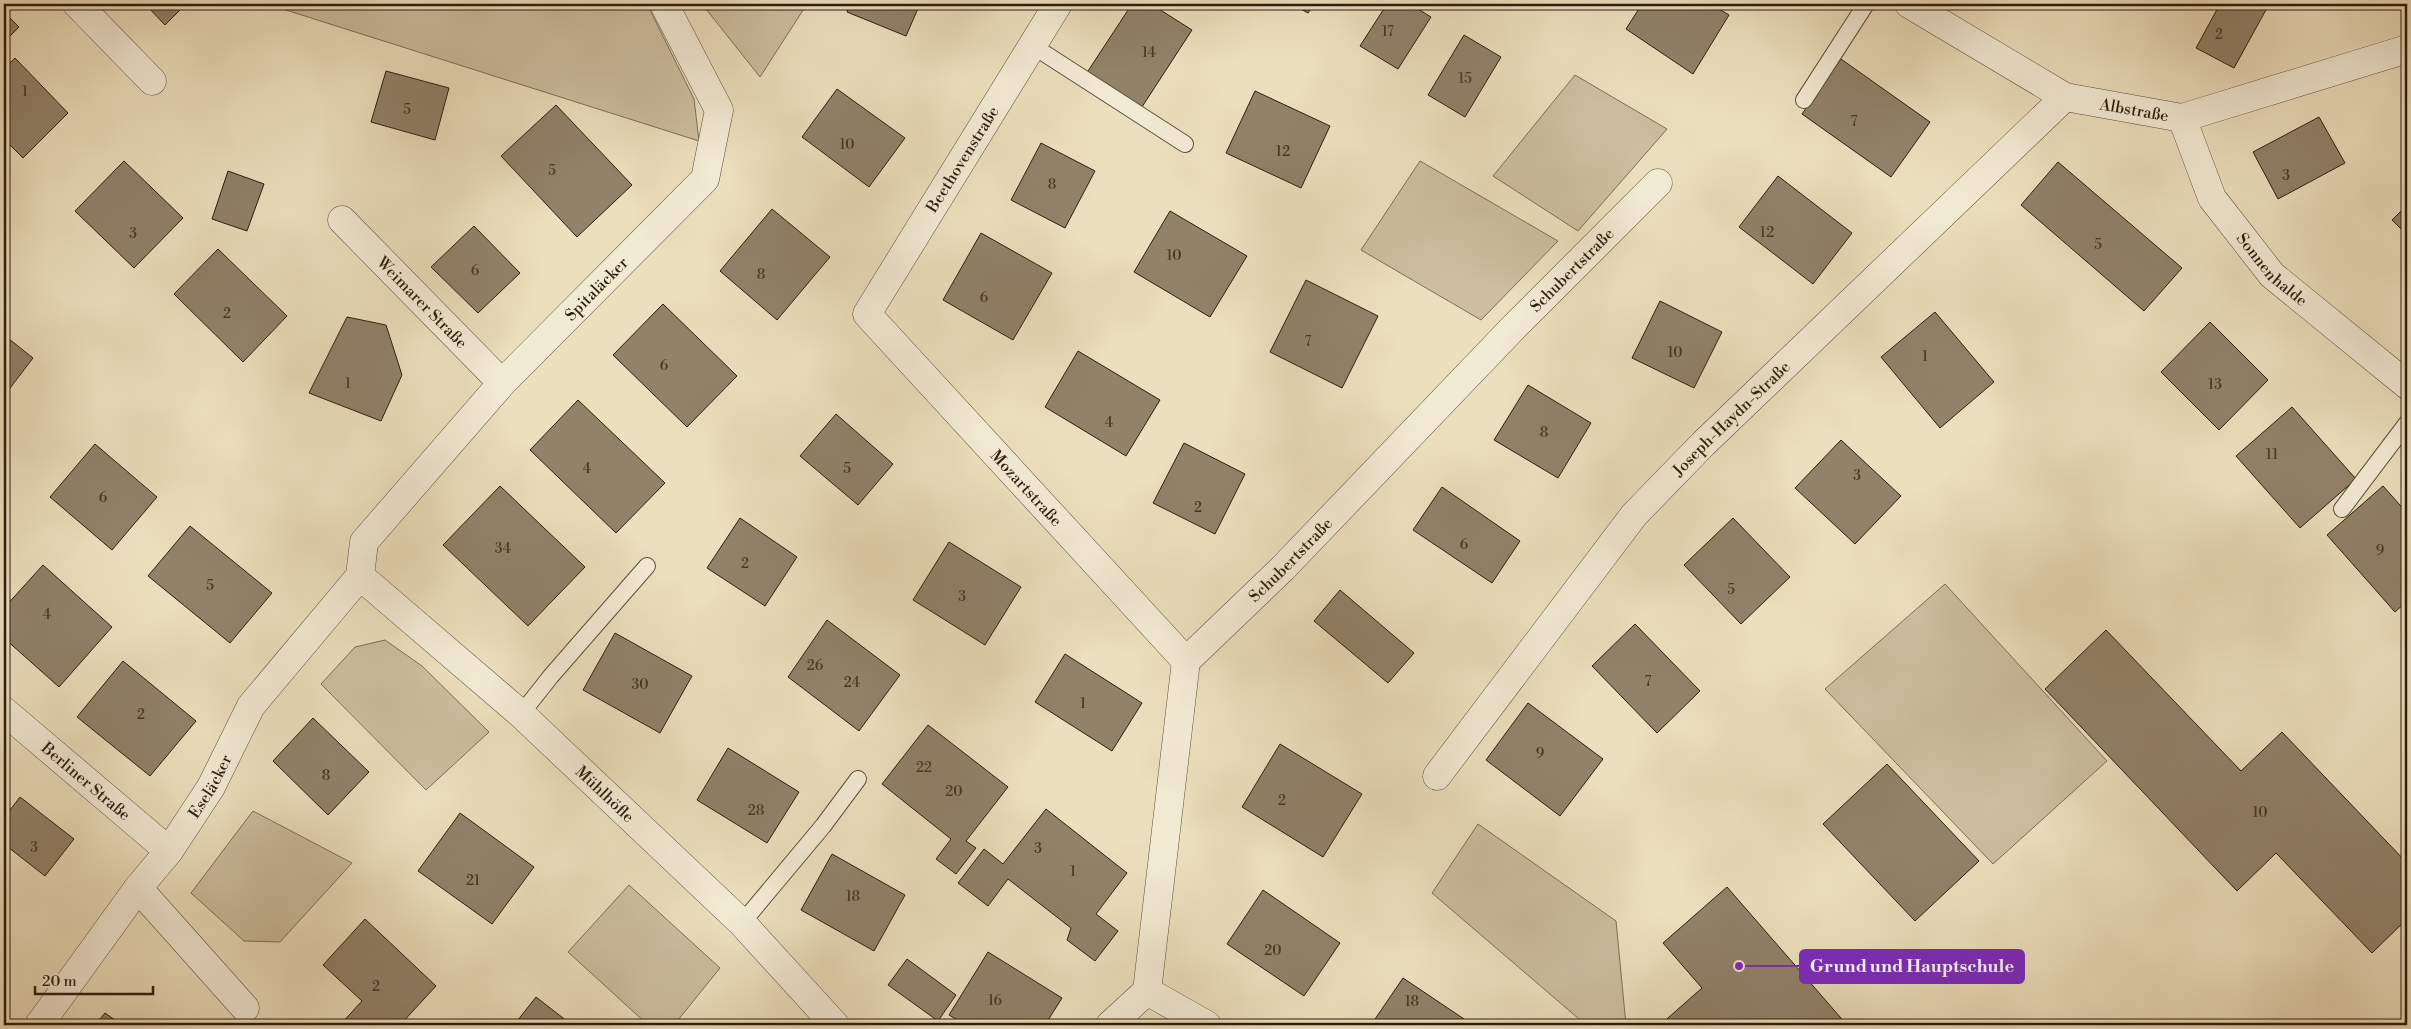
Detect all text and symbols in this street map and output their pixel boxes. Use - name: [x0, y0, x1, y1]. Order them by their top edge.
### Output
- house number: 17: [1382, 23, 1394, 41]
- house number: 2: [2215, 26, 2223, 44]
- house number: 14: [1142, 44, 1156, 62]
- house number: 15: [1458, 70, 1472, 88]
- house number: 1: [22, 83, 28, 101]
- street label: Albstraße: [2097, 94, 2170, 126]
- house number: 5: [403, 101, 411, 119]
- street label: Beethovenstraße: [922, 103, 1004, 217]
- house number: 7: [1850, 113, 1858, 131]
- house number: 10: [840, 136, 854, 154]
- house number: 12: [1276, 143, 1290, 161]
- house number: 5: [548, 162, 556, 180]
- house number: 3: [2282, 167, 2290, 185]
- house number: 8: [1048, 176, 1056, 194]
- street label: Schubertstraße: [1526, 224, 1618, 317]
- house number: 12: [1760, 224, 1774, 242]
- house number: 3: [129, 225, 137, 243]
- street label: Sonnenhalde: [2232, 229, 2311, 311]
- house number: 5: [2094, 236, 2102, 254]
- house number: 10: [1167, 247, 1181, 265]
- street label: Weimarer Straße: [372, 252, 471, 353]
- street label: Spitaläcker: [561, 253, 633, 325]
- house number: 6: [471, 262, 480, 280]
- house number: 8: [757, 266, 765, 284]
- house number: 6: [980, 289, 989, 307]
- house number: 2: [223, 305, 231, 323]
- house number: 7: [1304, 333, 1312, 351]
- house number: 10: [1668, 344, 1682, 362]
- house number: 1: [1922, 348, 1928, 366]
- house number: 6: [660, 357, 669, 375]
- street label: Joseph-Haydn-Straße: [1668, 357, 1795, 481]
- house number: 1: [345, 375, 351, 393]
- house number: 13: [2208, 376, 2222, 394]
- house number: 4: [1105, 414, 1113, 432]
- house number: 8: [1540, 424, 1548, 442]
- street label: Mozartstraße: [986, 446, 1066, 531]
- house number: 11: [2266, 446, 2278, 464]
- house number: 4: [583, 460, 591, 478]
- house number: 5: [843, 460, 851, 478]
- house number: 3: [1853, 467, 1861, 485]
- house number: 6: [99, 489, 108, 507]
- house number: 2: [1194, 499, 1202, 517]
- street label: Schubertstraße: [1245, 514, 1337, 607]
- house number: 6: [1460, 536, 1469, 554]
- house number: 34: [495, 540, 511, 558]
- house number: 9: [2376, 542, 2384, 560]
- house number: 2: [741, 555, 749, 573]
- house number: 5: [206, 577, 214, 595]
- house number: 5: [1727, 581, 1735, 599]
- house number: 3: [958, 588, 966, 606]
- house number: 4: [43, 606, 51, 624]
- house number: 26: [807, 657, 824, 675]
- house number: 7: [1644, 673, 1652, 691]
- house number: 24: [844, 674, 860, 692]
- house number: 30: [631, 676, 649, 694]
- house number: 1: [1080, 695, 1086, 713]
- house number: 2: [137, 706, 145, 724]
- street label: Berliner Straße: [36, 738, 134, 825]
- house number: 9: [1536, 745, 1544, 763]
- street label: Eseläcker: [184, 751, 237, 822]
- house number: 22: [916, 759, 932, 777]
- street label: Mühlhöfle: [571, 762, 638, 827]
- house number: 8: [322, 767, 330, 785]
- house number: 20: [945, 783, 963, 801]
- house number: 2: [1278, 792, 1286, 810]
- house number: 28: [748, 802, 764, 820]
- house number: 10: [2253, 804, 2267, 822]
- house number: 3: [30, 839, 38, 857]
- house number: 3: [1034, 840, 1042, 858]
- house number: 1: [1070, 863, 1076, 881]
- house number: 21: [466, 872, 480, 890]
- house number: 18: [846, 888, 860, 906]
- house number: 20: [1264, 942, 1282, 960]
- callout: Grund und Hauptschule: [1800, 950, 2024, 983]
- text: Grund und Hauptschule: [1810, 955, 2015, 978]
- scale bar: [35, 964, 152, 996]
- text: 20 m: [42, 972, 77, 991]
- house number: 2: [372, 978, 380, 996]
- house number: 16: [988, 992, 1003, 1010]
- house number: 18: [1405, 993, 1419, 1011]

